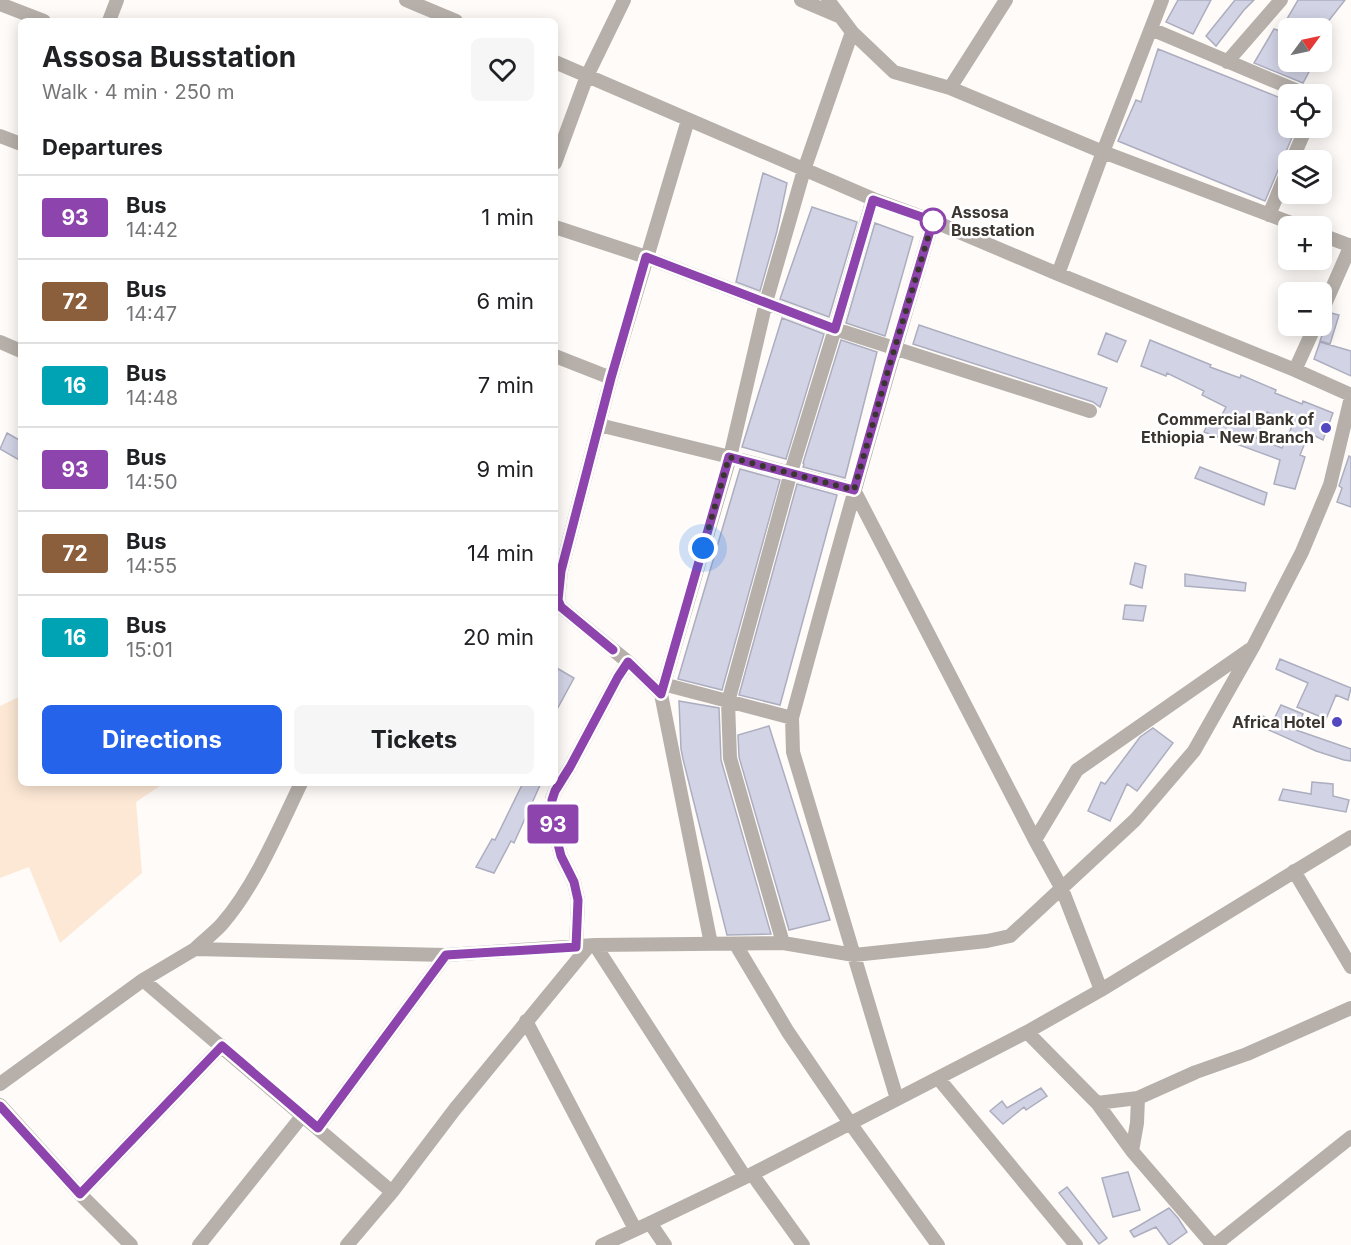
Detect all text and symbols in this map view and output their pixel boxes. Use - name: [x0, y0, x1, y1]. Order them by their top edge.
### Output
- north arrow: [1278, 18, 1332, 72]
- map controls: [1278, 18, 1332, 336]
- button: heart: [471, 38, 534, 101]
- text: Assosa Busstation: [42, 40, 296, 74]
- text: Walk · 4 min · 250 m: [42, 80, 235, 104]
- button: locate: [1278, 84, 1332, 138]
- text: Departures: [42, 134, 163, 160]
- button: layers: [1278, 150, 1332, 204]
- text: Bus: [126, 192, 167, 218]
- place label: Assosa Busstation: [951, 202, 1035, 240]
- text: 1 min: [481, 204, 534, 230]
- text: 93: [61, 205, 89, 230]
- marker: Assosa Busstation: [920, 208, 946, 234]
- button: +: [1278, 216, 1332, 270]
- text: 14:42: [126, 218, 178, 242]
- text: Bus: [126, 276, 167, 302]
- button: −: [1278, 282, 1332, 336]
- text: 6 min: [477, 288, 534, 314]
- text: 72: [62, 289, 88, 314]
- text: 14:47: [126, 302, 177, 326]
- text: Bus: [126, 360, 167, 386]
- text: 7 min: [478, 372, 534, 398]
- text: 16: [64, 373, 86, 398]
- text: 14:48: [126, 386, 178, 410]
- place label: Commercial Bank of Ethiopia - New Branch: [1141, 409, 1315, 447]
- marker: Commercial Bank of Ethiopia - New Branch: [1319, 421, 1333, 435]
- text: Bus: [126, 444, 167, 470]
- text: 9 min: [477, 456, 534, 482]
- text: 93: [61, 457, 89, 482]
- text: 14:50: [126, 470, 178, 494]
- text: Bus: [126, 528, 167, 554]
- your location: [688, 533, 718, 563]
- text: 14 min: [467, 540, 534, 566]
- text: 72: [62, 541, 88, 566]
- text: 14:55: [126, 554, 177, 578]
- text: Bus: [126, 612, 167, 638]
- text: 20 min: [463, 624, 534, 650]
- text: 16: [64, 625, 86, 650]
- text: 15:01: [126, 638, 173, 662]
- button: Directions: [42, 705, 282, 774]
- button: Tickets: [294, 705, 534, 774]
- place label: Africa Hotel: [1232, 712, 1325, 732]
- marker: Africa Hotel: [1330, 715, 1344, 729]
- line badge: 93: [526, 804, 580, 844]
- text: 93: [539, 812, 567, 837]

